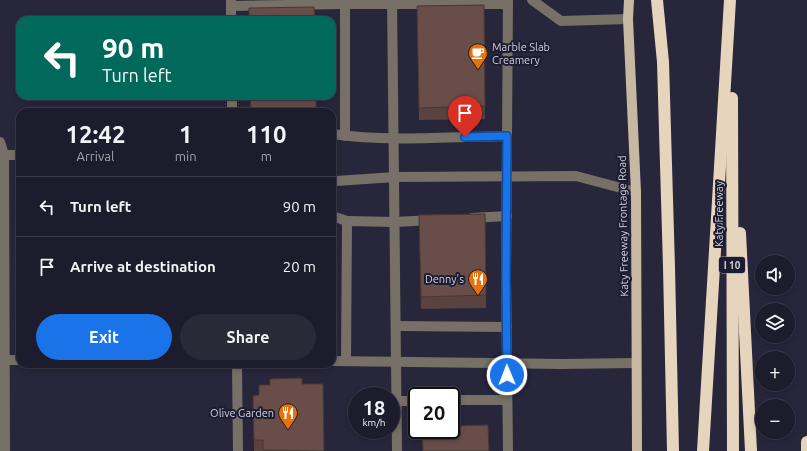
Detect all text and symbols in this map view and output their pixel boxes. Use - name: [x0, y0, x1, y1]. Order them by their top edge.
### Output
- icon: left: [36, 32, 88, 84]
- text: 90 m: [102, 32, 164, 63]
- place label: Marble Slab Creamery: [492, 41, 550, 66]
- cafe icon: Marble Slab Creamery: [467, 42, 489, 70]
- text: Turn left: [102, 65, 172, 85]
- pin: [448, 96, 482, 137]
- icon: arrive: [454, 102, 476, 124]
- text: 12:42: [65, 121, 125, 148]
- text: 1: [179, 121, 192, 148]
- text: 110: [246, 121, 287, 148]
- text: Arrival: [76, 149, 114, 163]
- text: min: [175, 149, 197, 163]
- text: m: [261, 149, 272, 163]
- street label: Katy Freeway Frontage Road: [616, 155, 630, 297]
- street label: Katy Freeway: [713, 180, 725, 247]
- icon: left: [36, 196, 58, 218]
- text: Turn left: [70, 198, 131, 215]
- text: 90 m: [283, 198, 316, 215]
- map controls: [755, 255, 795, 439]
- button: sound: [755, 255, 795, 295]
- icon: arrive: [36, 256, 58, 278]
- road number: I 10: [719, 257, 745, 273]
- text: Arrive at destination: [70, 258, 216, 275]
- text: 20 m: [283, 258, 316, 275]
- restaurant icon: Denny's: [467, 268, 489, 296]
- place label: Denny's: [425, 273, 464, 285]
- button: layers: [755, 303, 795, 343]
- button: Exit: [36, 314, 172, 360]
- button: Share: [180, 314, 316, 360]
- button: +: [755, 351, 795, 391]
- position arrow: [486, 354, 528, 396]
- speed limit sign: 20: [408, 387, 460, 439]
- text: 18: [363, 396, 385, 419]
- button: −: [755, 399, 795, 439]
- restaurant icon: Olive Garden: [277, 402, 299, 430]
- place label: Olive Garden: [210, 407, 274, 419]
- text: km/h: [362, 417, 386, 428]

